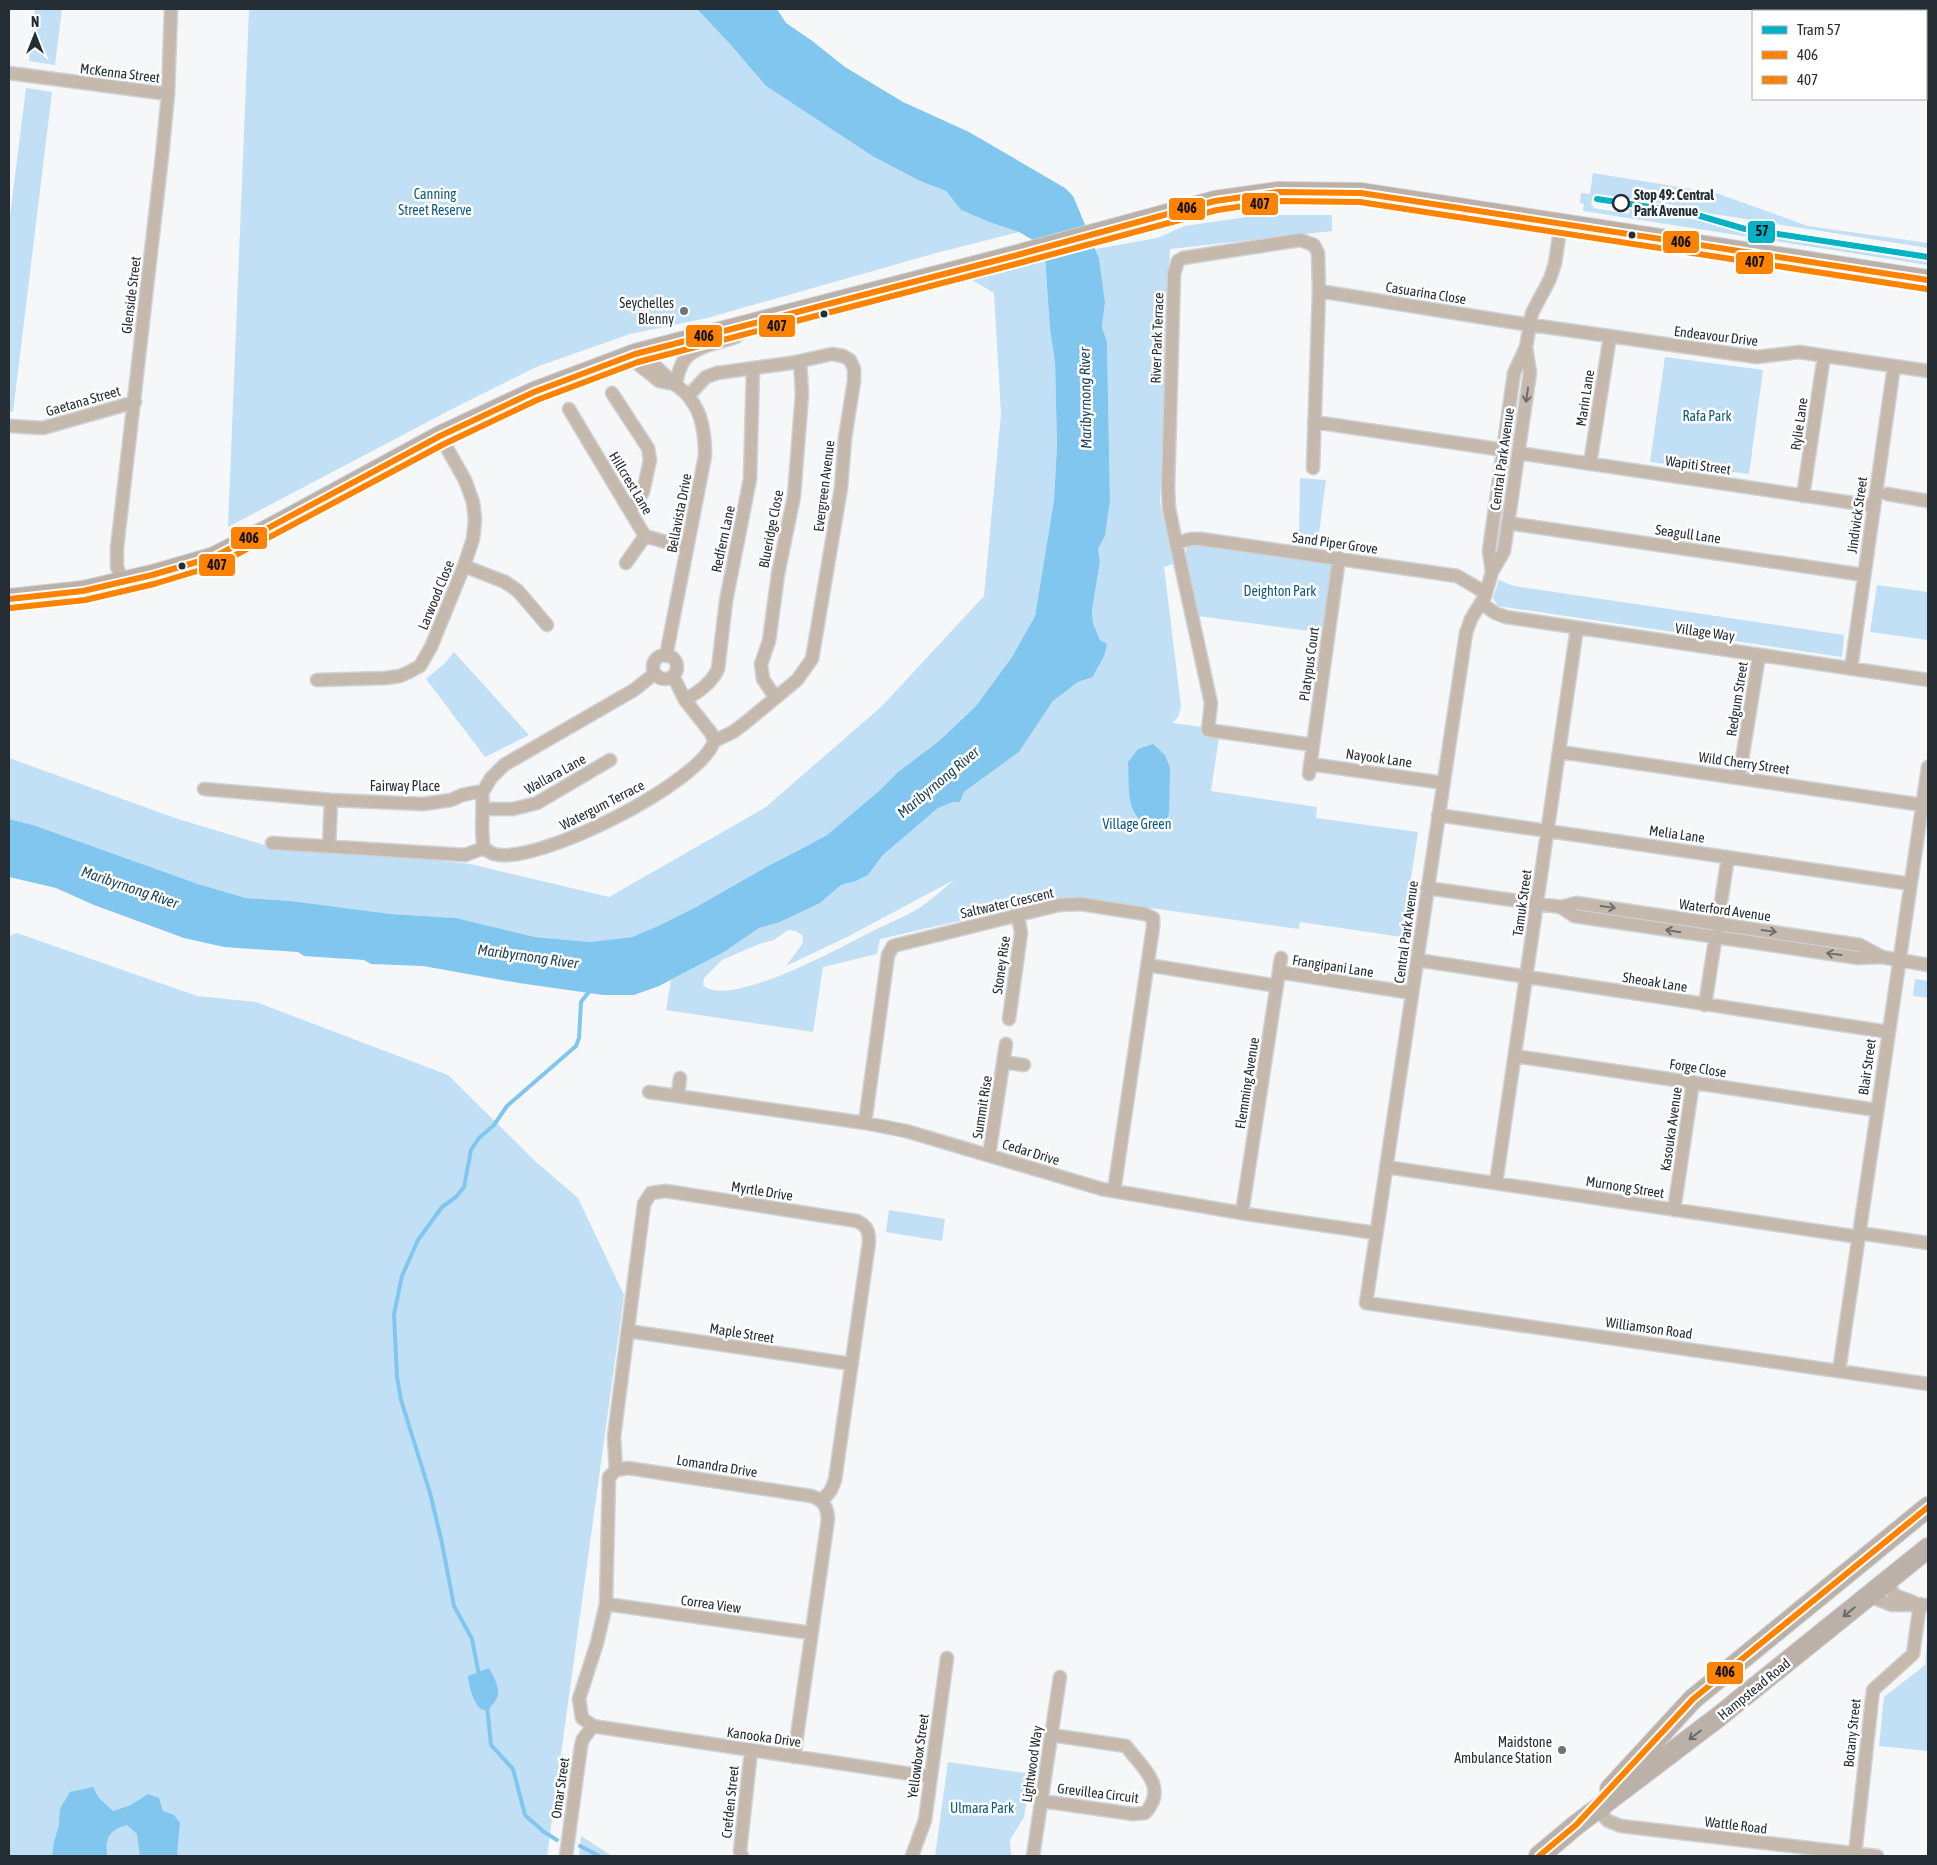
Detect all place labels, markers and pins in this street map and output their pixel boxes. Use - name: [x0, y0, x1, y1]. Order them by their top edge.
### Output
- place label: Stop 49: Central Park Avenue: [1634, 187, 1714, 219]
- marker: Stop 49: Central Park Avenue: [1612, 194, 1630, 212]
- unlabelled marker: [1627, 230, 1637, 240]
- place label: Seychelles Blenny: [619, 295, 674, 327]
- marker: Seychelles Blenny: [678, 305, 690, 317]
- unlabelled marker: [819, 309, 829, 319]
- unlabelled marker: [177, 561, 187, 571]
- place label: Maidstone Ambulance Station: [1454, 1734, 1552, 1766]
- marker: Maidstone Ambulance Station: [1556, 1744, 1568, 1756]

